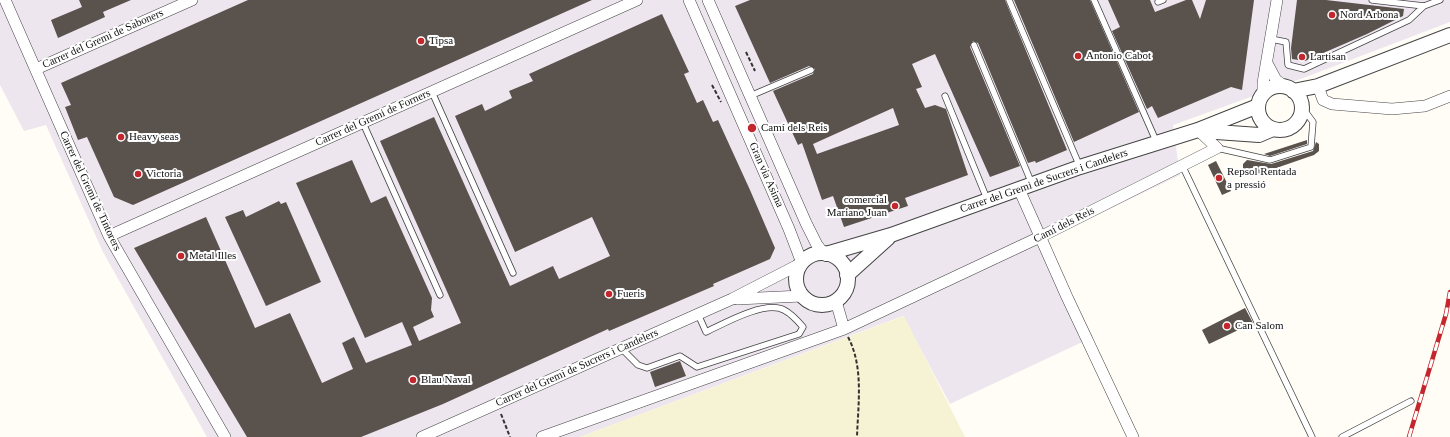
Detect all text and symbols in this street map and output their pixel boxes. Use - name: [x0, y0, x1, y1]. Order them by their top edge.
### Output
- street label: Carrer del Gremi de Saboners: [40, 6, 166, 72]
- place label: Nord Arbona: [1340, 8, 1398, 22]
- marker: Nord Arbona: [1327, 10, 1337, 20]
- place label: Tipsa: [429, 34, 453, 48]
- marker: Tipsa: [416, 36, 426, 46]
- place label: Antonio Cabot: [1086, 49, 1151, 63]
- place label: Lartisan: [1310, 50, 1346, 64]
- marker: Antonio Cabot: [1073, 51, 1083, 61]
- marker: Lartisan: [1297, 52, 1307, 62]
- street label: Carrer del Gremi de Forners: [313, 87, 433, 149]
- place label: Camí dels Reis: [761, 121, 828, 135]
- marker: Camí dels Reis: [746, 122, 758, 134]
- street label: Carrer del Gremi de Tintorers: [56, 129, 124, 253]
- place label: Heavy seas: [129, 130, 179, 144]
- marker: Heavy seas: [116, 132, 126, 142]
- street label: Gran via Asima: [746, 141, 786, 209]
- street label: Carrer del Gremi de Sucrers i Candelers: [958, 146, 1130, 216]
- place label: Repsol Rentada a pressió: [1227, 165, 1296, 191]
- place label: Victoria: [146, 167, 181, 181]
- marker: Victoria: [133, 169, 143, 179]
- marker: Repsol Rentada a pressió: [1214, 173, 1224, 183]
- place label: comercial Mariano Juan: [827, 193, 887, 219]
- marker: comercial Mariano Juan: [890, 201, 900, 211]
- street label: Camí dels Reis: [1031, 204, 1097, 246]
- place label: Metal Illes: [189, 249, 236, 263]
- marker: Metal Illes: [176, 251, 186, 261]
- place label: Fueris: [617, 287, 644, 301]
- marker: Fueris: [604, 289, 614, 299]
- place label: Can Salom: [1235, 319, 1284, 333]
- marker: Can Salom: [1222, 321, 1232, 331]
- street label: Carrer del Gremi de Sucrers i Candelers: [494, 326, 660, 410]
- place label: Blau Naval: [421, 373, 471, 387]
- marker: Blau Naval: [408, 375, 418, 385]

